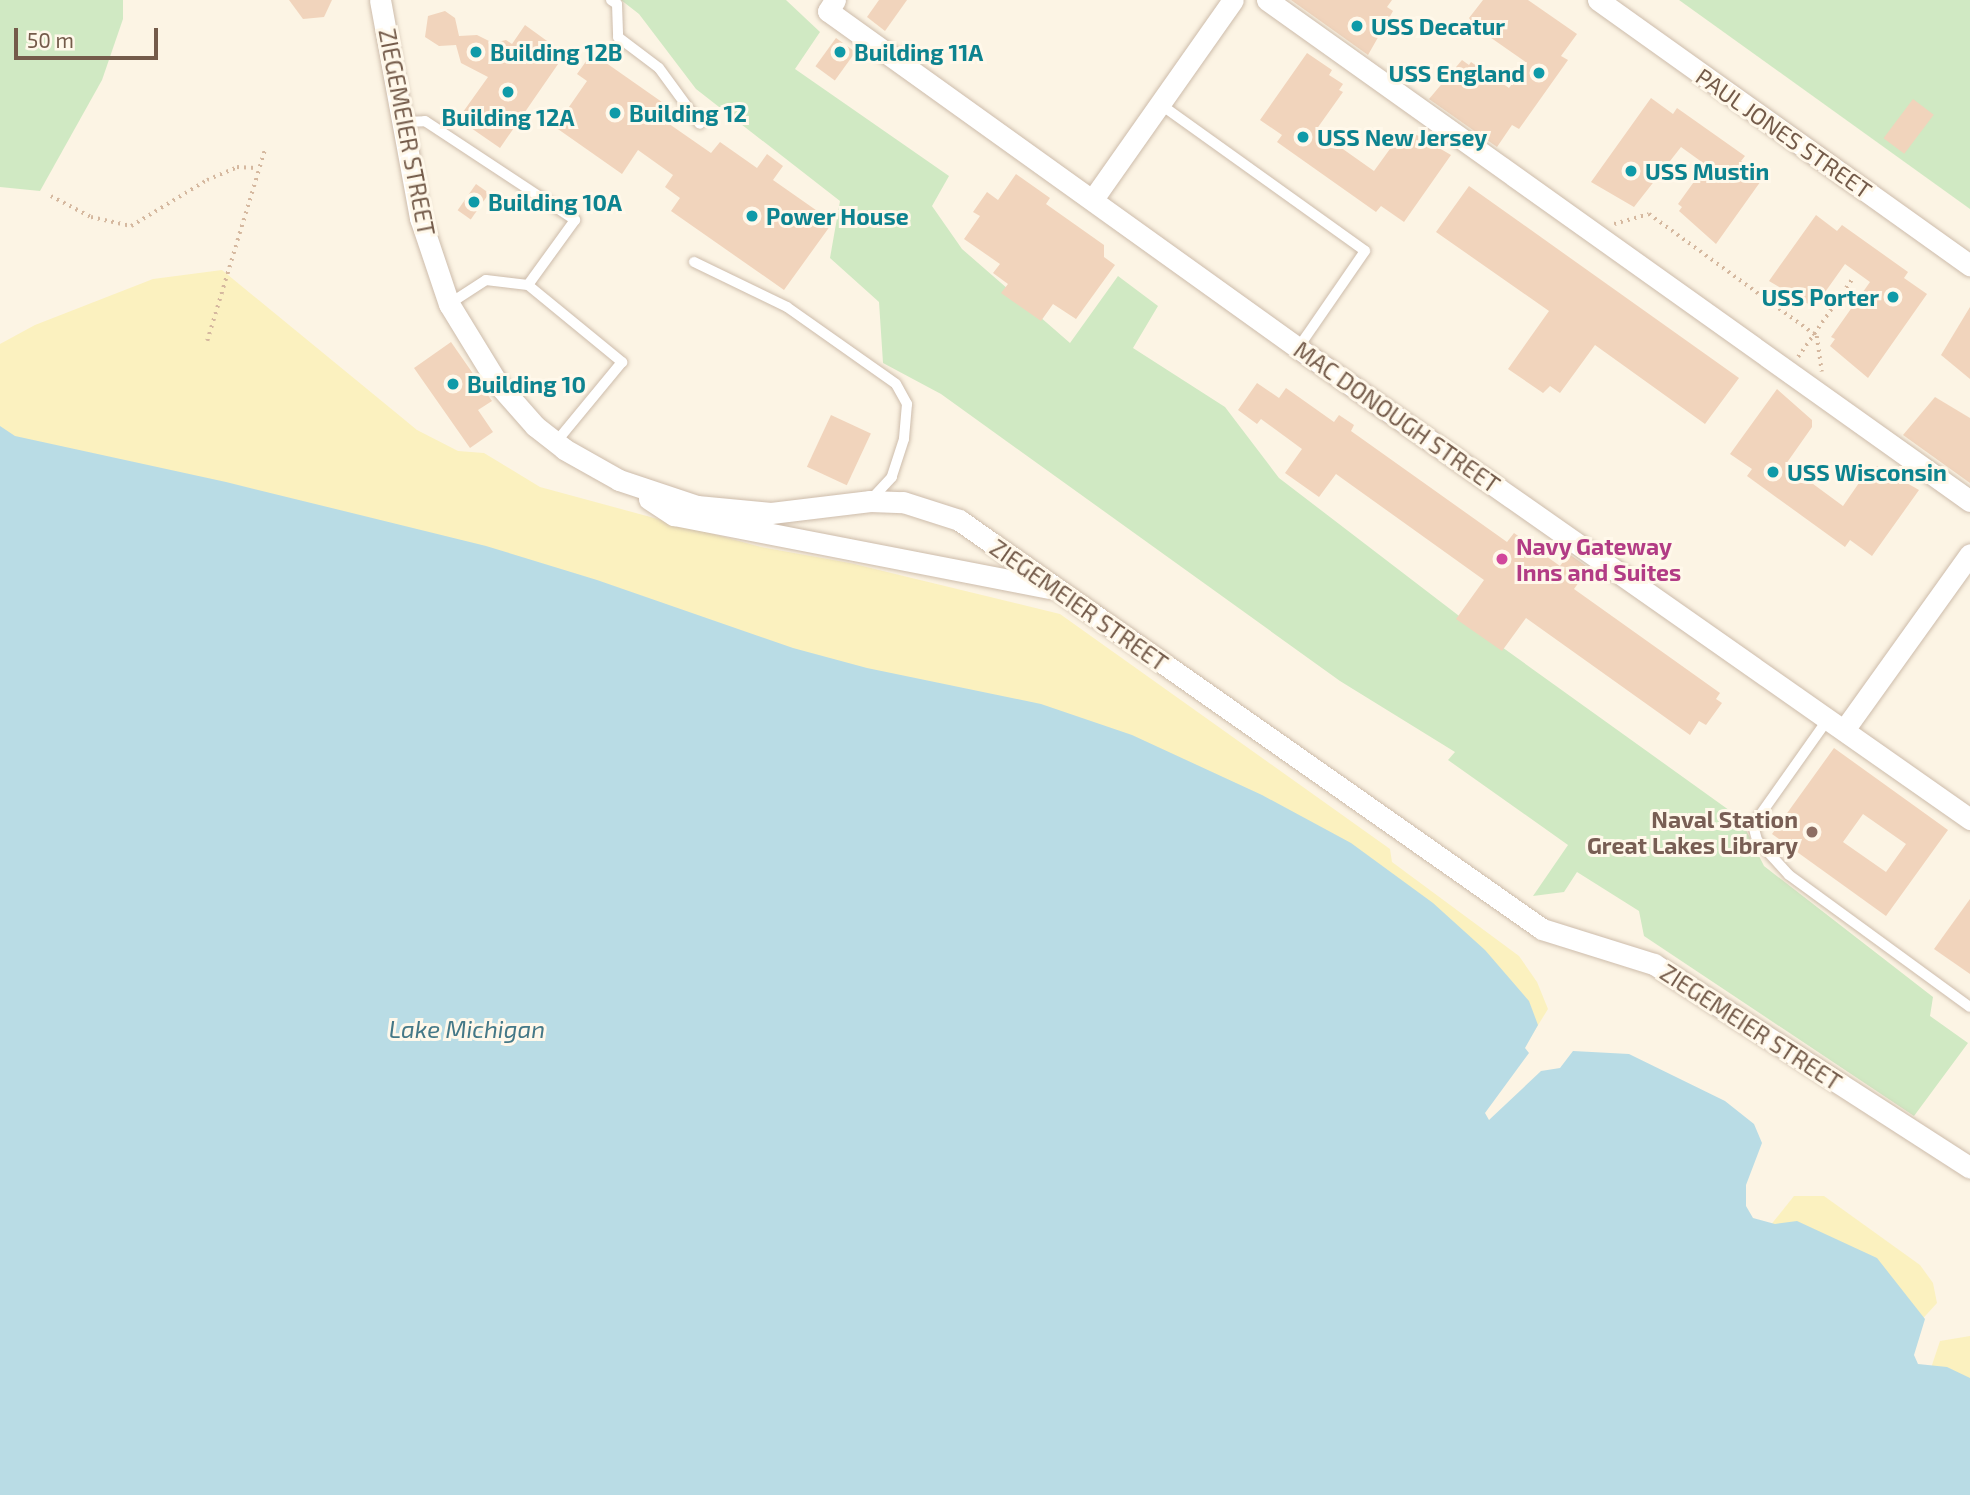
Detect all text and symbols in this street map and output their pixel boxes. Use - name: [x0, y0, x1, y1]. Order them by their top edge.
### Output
- place label: USS Decatur: [1371, 12, 1505, 40]
- scale bar: [18, 14, 161, 58]
- marker: USS Decatur: [1349, 18, 1365, 34]
- street label: ZIEGEMEIER STREET: [373, 26, 441, 238]
- text: 50 m: [27, 27, 74, 52]
- place label: Building 12B: [490, 38, 623, 66]
- place label: Building 11A: [854, 38, 983, 66]
- marker: Building 12B: [468, 44, 484, 60]
- marker: Building 11A: [832, 44, 848, 60]
- place label: USS England: [1389, 59, 1525, 87]
- street label: PAUL JONES STREET: [1690, 62, 1878, 204]
- marker: USS England: [1531, 65, 1547, 81]
- marker: Building 12A: [500, 84, 516, 100]
- place label: Building 12: [629, 99, 747, 127]
- place label: Building 12A: [442, 103, 574, 131]
- marker: Building 12: [607, 105, 623, 121]
- place label: USS New Jersey: [1317, 123, 1488, 151]
- marker: USS New Jersey: [1295, 129, 1311, 145]
- place label: USS Mustin: [1645, 157, 1769, 185]
- marker: USS Mustin: [1623, 163, 1639, 179]
- place label: Building 10A: [488, 188, 622, 216]
- marker: Building 10A: [466, 194, 482, 210]
- place label: Power House: [766, 202, 909, 230]
- marker: Power House: [744, 208, 760, 224]
- place label: USS Porter: [1762, 283, 1879, 311]
- marker: USS Porter: [1885, 289, 1901, 305]
- street label: MAC DONOUGH STREET: [1289, 336, 1505, 498]
- place label: Building 10: [467, 370, 586, 398]
- marker: Building 10: [445, 376, 461, 392]
- place label: USS Wisconsin: [1787, 458, 1947, 486]
- marker: USS Wisconsin: [1765, 464, 1781, 480]
- place label: Navy Gateway Inns and Suites: [1516, 532, 1681, 586]
- street label: ZIEGEMEIER STREET: [985, 533, 1173, 677]
- marker: Navy Gateway Inns and Suites: [1494, 551, 1510, 567]
- place label: Naval Station Great Lakes Library: [1587, 805, 1798, 859]
- marker: Naval Station Great Lakes Library: [1804, 824, 1820, 840]
- street label: ZIEGEMEIER STREET: [1655, 958, 1847, 1096]
- water label: Lake Michigan: [389, 1015, 545, 1043]

